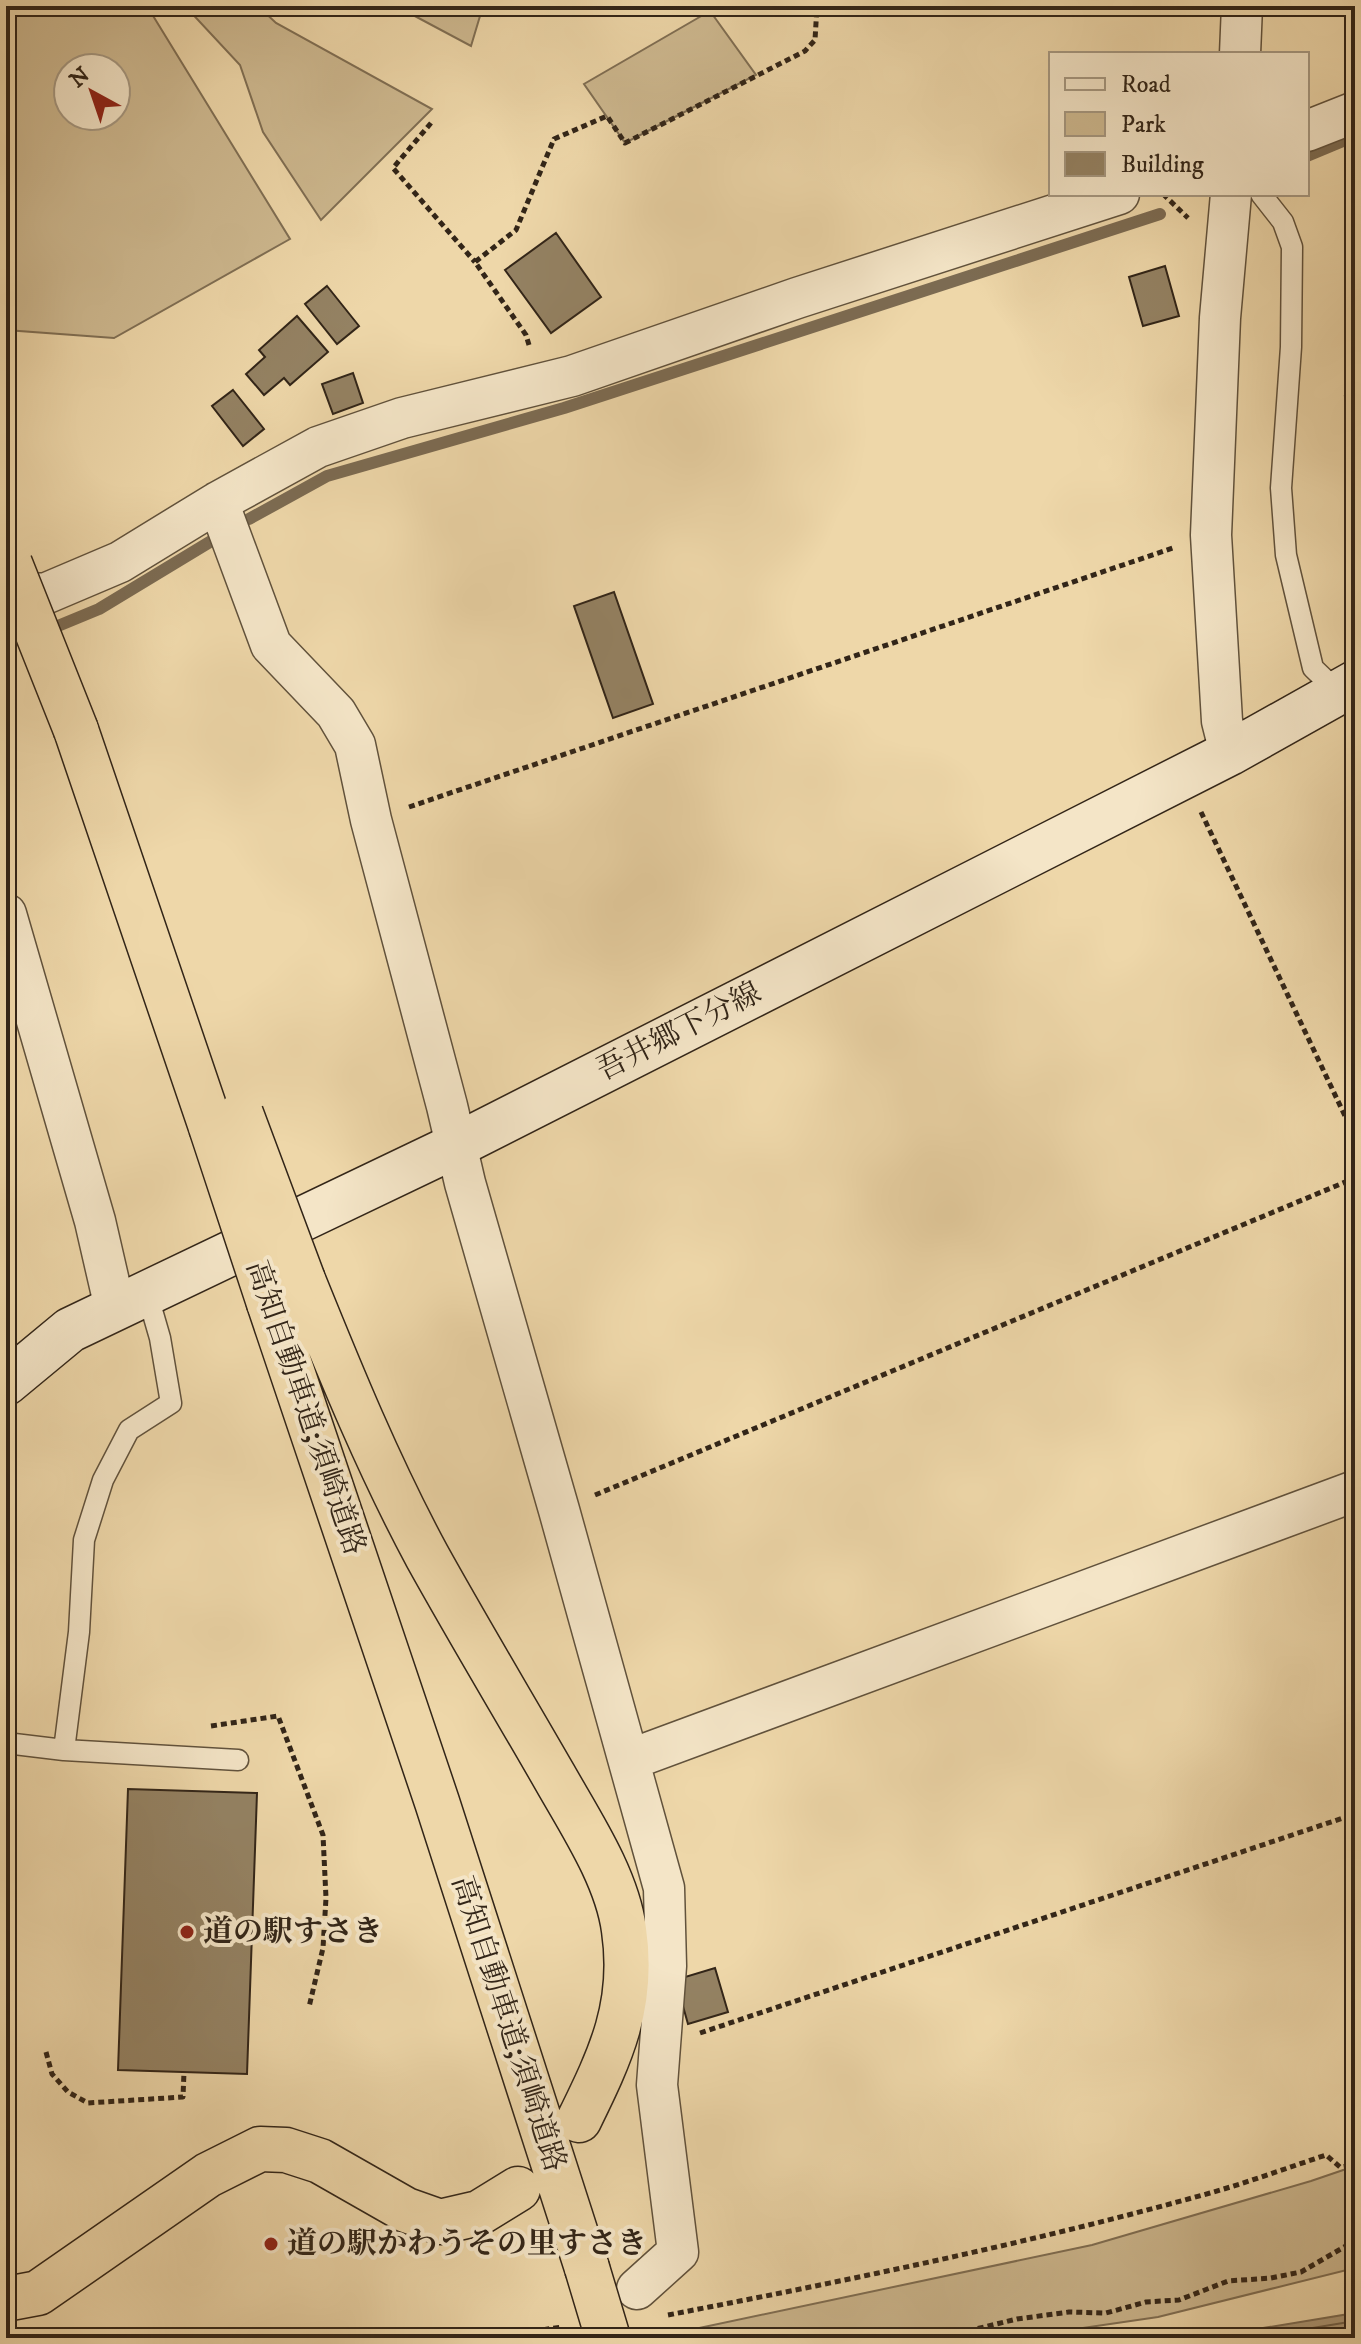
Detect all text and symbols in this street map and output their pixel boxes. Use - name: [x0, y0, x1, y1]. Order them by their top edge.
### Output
- north arrow: [52, 52, 132, 132]
- legend: [1049, 52, 1309, 196]
- text: N: [65, 62, 96, 94]
- text: Road: [1121, 70, 1171, 100]
- text: Park: [1121, 110, 1166, 140]
- text: Building: [1121, 150, 1204, 180]
- street label: 吾井郷下分線: [590, 975, 768, 1089]
- street label: 高知自動車道;須崎道路: [237, 1256, 373, 1560]
- street label: 高知自動車道;須崎道路: [443, 1871, 573, 2177]
- place label: 道の駅すさき: [203, 1914, 383, 1951]
- marker: 道の駅すさき: [178, 1923, 196, 1941]
- place label: 道の駅かわうその里すさき: [287, 2226, 647, 2263]
- marker: 道の駅かわうその里すさき: [262, 2235, 280, 2253]

